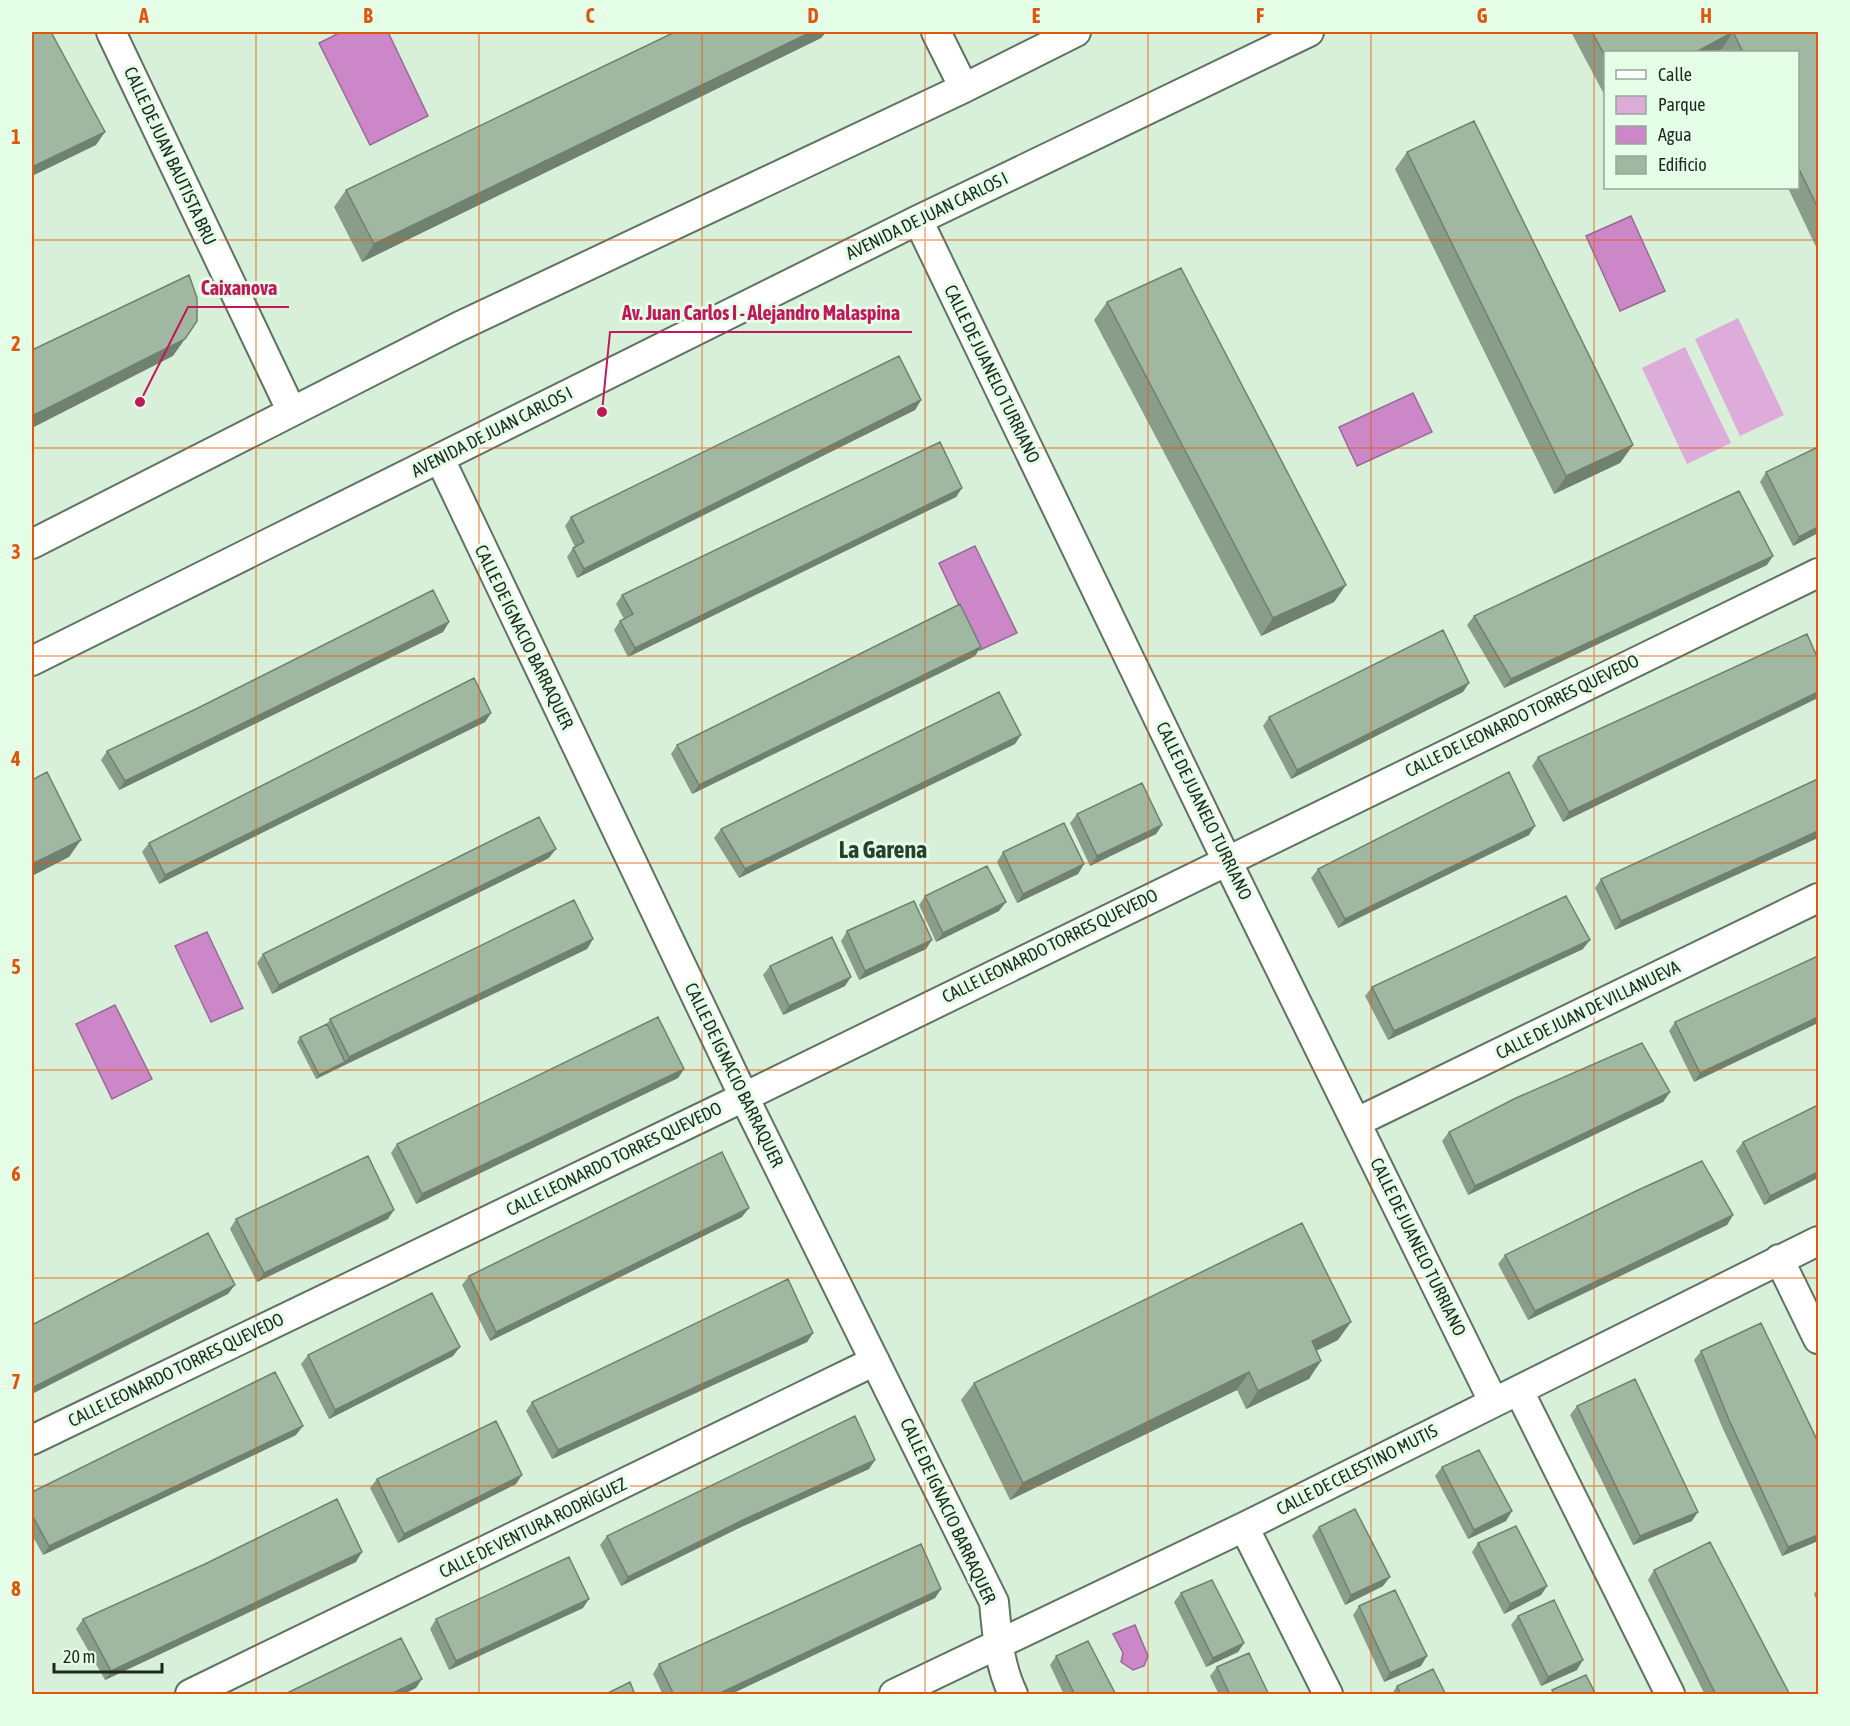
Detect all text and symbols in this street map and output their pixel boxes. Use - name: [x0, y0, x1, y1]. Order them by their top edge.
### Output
- text: A: [138, 4, 149, 27]
- text: B: [363, 4, 373, 27]
- text: C: [586, 4, 595, 27]
- text: D: [807, 4, 819, 27]
- text: E: [1032, 4, 1041, 27]
- text: F: [1256, 4, 1264, 27]
- text: G: [1477, 4, 1488, 27]
- text: H: [1700, 4, 1712, 27]
- legend: [1604, 51, 1799, 189]
- street label: CALLE DE JUAN BAUTISTA BRU: [120, 63, 221, 248]
- text: Calle: [1658, 64, 1692, 85]
- text: Parque: [1658, 94, 1706, 115]
- text: Agua: [1658, 124, 1692, 145]
- text: 1: [11, 125, 21, 148]
- text: Edificio: [1658, 154, 1707, 175]
- street label: AVENIDA DE JUAN CARLOS I: [842, 167, 1011, 264]
- callout: Caixanova: [188, 269, 289, 307]
- text: Caixanova: [201, 276, 277, 299]
- street label: CALLE DE JUANELO TURRIANO: [940, 281, 1045, 466]
- callout: Av. Juan Carlos I - Alejandro Malaspina: [610, 294, 912, 332]
- text: Av. Juan Carlos I - Alejandro Malaspina: [621, 301, 900, 324]
- text: 2: [11, 332, 21, 355]
- street label: AVENIDA DE JUAN CARLOS I: [408, 382, 576, 481]
- text: 3: [11, 540, 21, 563]
- street label: CALLE DE IGNACIO BARRAQUER: [471, 541, 578, 732]
- street label: CALLE DE LEONARDO TORRES QUEVEDO: [1401, 650, 1642, 781]
- street label: CALLE DE JUANELO TURRIANO: [1152, 718, 1257, 903]
- text: 4: [10, 747, 21, 770]
- district label: La Garena: [839, 836, 927, 863]
- street label: CALLE LEONARDO TORRES QUEVEDO: [939, 884, 1161, 1007]
- text: 5: [11, 955, 21, 978]
- street label: CALLE DE JUAN DE VILLANUEVA: [1492, 956, 1683, 1063]
- street label: CALLE DE IGNACIO BARRAQUER: [681, 979, 788, 1170]
- street label: CALLE LEONARDO TORRES QUEVEDO: [503, 1097, 725, 1220]
- street label: CALLE DE JUANELO TURRIANO: [1366, 1154, 1471, 1339]
- text: 6: [11, 1162, 21, 1185]
- street label: CALLE LEONARDO TORRES QUEVEDO: [65, 1308, 287, 1431]
- text: 7: [11, 1370, 21, 1393]
- street label: CALLE DE IGNACIO BARRAQUER: [896, 1415, 1001, 1607]
- street label: CALLE DE CELESTINO MUTIS: [1273, 1420, 1441, 1519]
- street label: CALLE DE VENTURA RODRÍGUEZ: [436, 1473, 630, 1582]
- text: 8: [11, 1577, 21, 1600]
- scale bar: [54, 1636, 162, 1674]
- text: 20 m: [63, 1646, 95, 1667]

